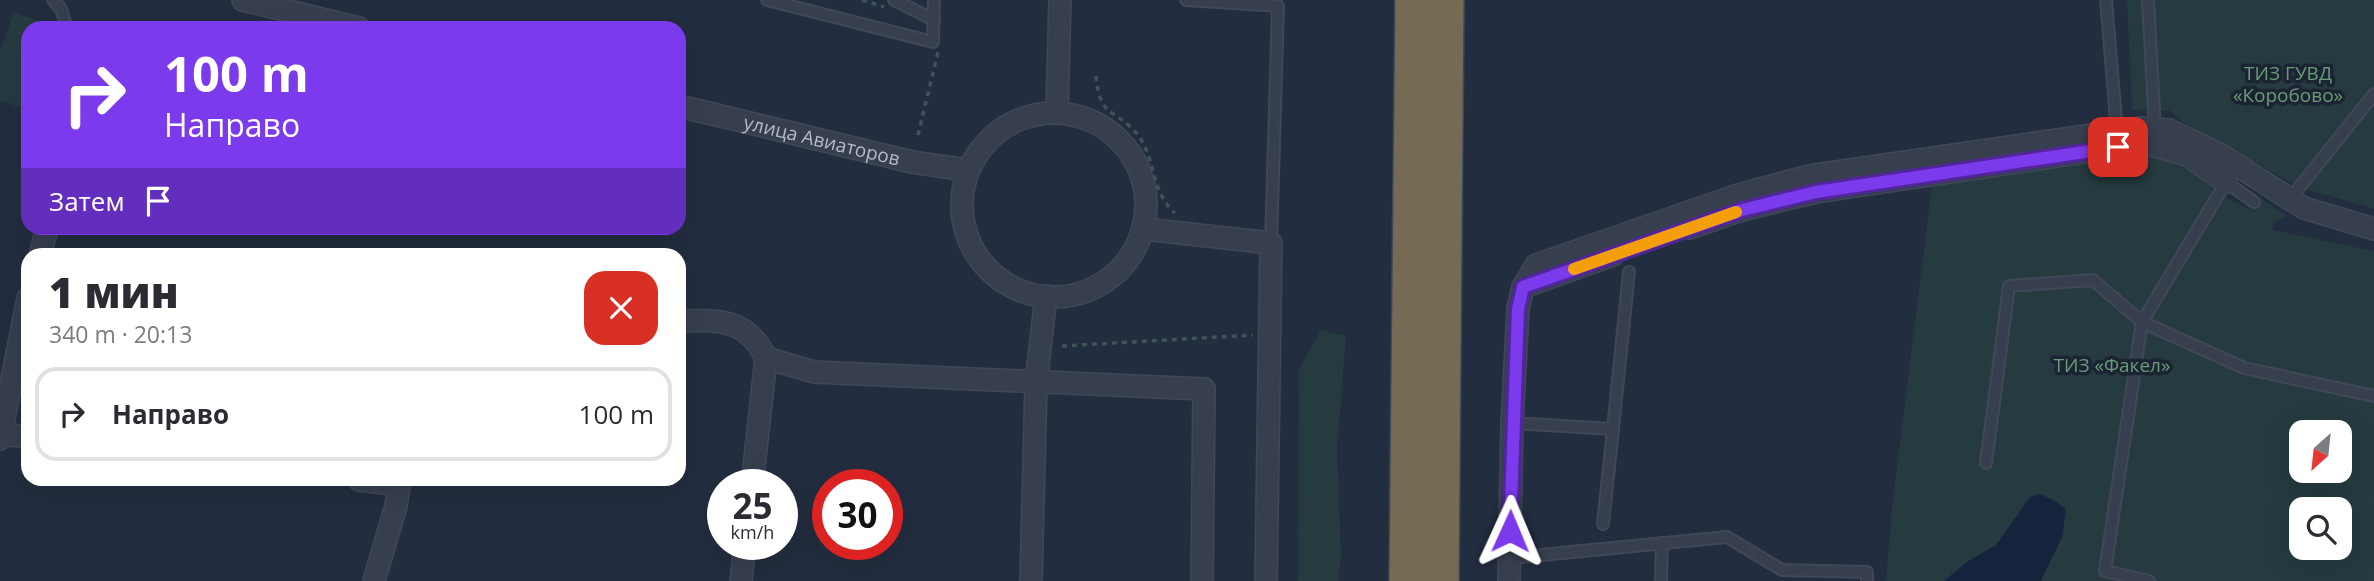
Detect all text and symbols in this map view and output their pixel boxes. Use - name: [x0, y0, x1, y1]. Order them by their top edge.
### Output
- text: 100 m: [164, 40, 309, 106]
- icon: right: [49, 49, 140, 140]
- park label: ТИЗ ГУВД «Коробово»: [2233, 60, 2343, 108]
- text: Направо: [164, 103, 300, 146]
- street label: улица Авиаторов: [741, 109, 903, 172]
- pin: [2088, 117, 2148, 177]
- icon: arrive: [2099, 128, 2137, 166]
- icon: arrive: [139, 182, 177, 220]
- text: Затем: [49, 183, 125, 219]
- text: 1 мин: [49, 263, 179, 320]
- button: close: [584, 271, 658, 345]
- text: 340 m · 20:13: [49, 318, 192, 350]
- park label: ТИЗ «Факел»: [2054, 352, 2170, 378]
- icon: right: [53, 395, 91, 433]
- text: Направо: [112, 396, 229, 432]
- text: 100 m: [579, 396, 654, 432]
- north arrow: [2289, 420, 2352, 483]
- map controls: [2289, 420, 2352, 560]
- speed limit sign: 30: [812, 469, 903, 560]
- text: 25: [732, 482, 773, 529]
- position arrow: [1473, 494, 1547, 568]
- button: search: [2289, 497, 2352, 560]
- text: km/h: [731, 520, 774, 544]

